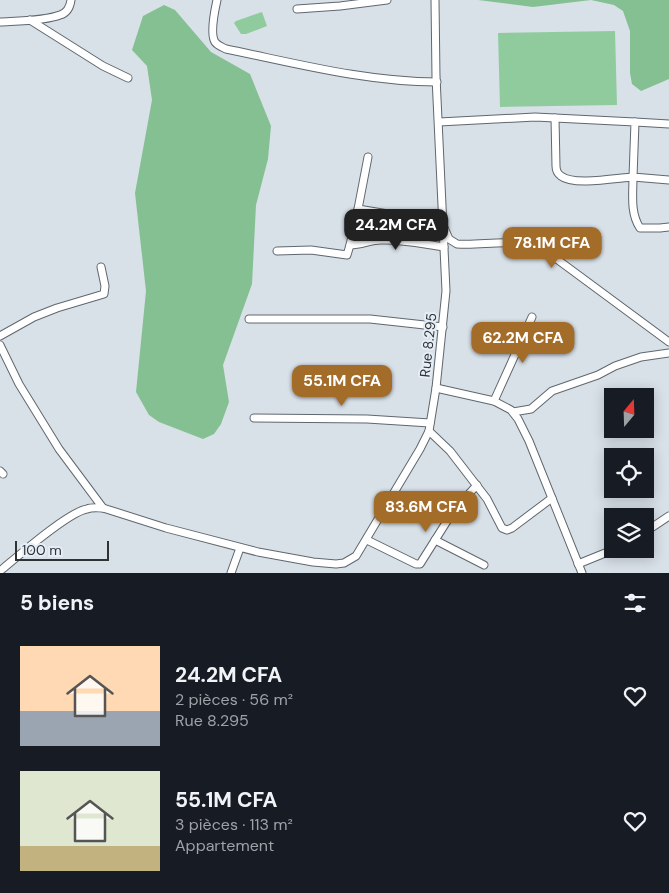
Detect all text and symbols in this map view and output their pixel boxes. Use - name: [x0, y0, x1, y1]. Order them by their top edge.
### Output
- pin: 24.2M CFA: [339, 208, 453, 251]
- text: 24.2M CFA: [355, 214, 437, 235]
- pin: 78.1M CFA: [495, 226, 609, 269]
- text: 78.1M CFA: [514, 232, 590, 253]
- street label: Rue 8.295: [416, 312, 440, 378]
- pin: 62.2M CFA: [466, 322, 580, 364]
- text: 62.2M CFA: [482, 327, 564, 348]
- pin: 55.1M CFA: [285, 364, 399, 407]
- text: 55.1M CFA: [303, 370, 381, 391]
- north arrow: [604, 388, 654, 438]
- map controls: [604, 388, 654, 558]
- button: locate: [604, 448, 654, 498]
- pin: 83.6M CFA: [369, 490, 483, 533]
- text: 83.6M CFA: [385, 496, 467, 517]
- button: layers: [604, 508, 654, 558]
- scale bar: [15, 538, 109, 561]
- text: 100 m: [22, 541, 62, 559]
- text: 5 biens: [20, 589, 94, 617]
- icon: filters: [621, 589, 649, 617]
- text: 24.2M CFA: [175, 661, 282, 689]
- icon: home: [60, 666, 120, 726]
- icon: heart: [621, 682, 649, 710]
- text: 2 pièces · 56 m²: [175, 689, 293, 710]
- text: Rue 8.295: [175, 710, 249, 731]
- text: 55.1M CFA: [175, 786, 277, 814]
- icon: home: [60, 791, 120, 851]
- icon: heart: [621, 807, 649, 835]
- text: 3 pièces · 113 m²: [175, 814, 293, 835]
- text: Appartement: [175, 835, 274, 856]

